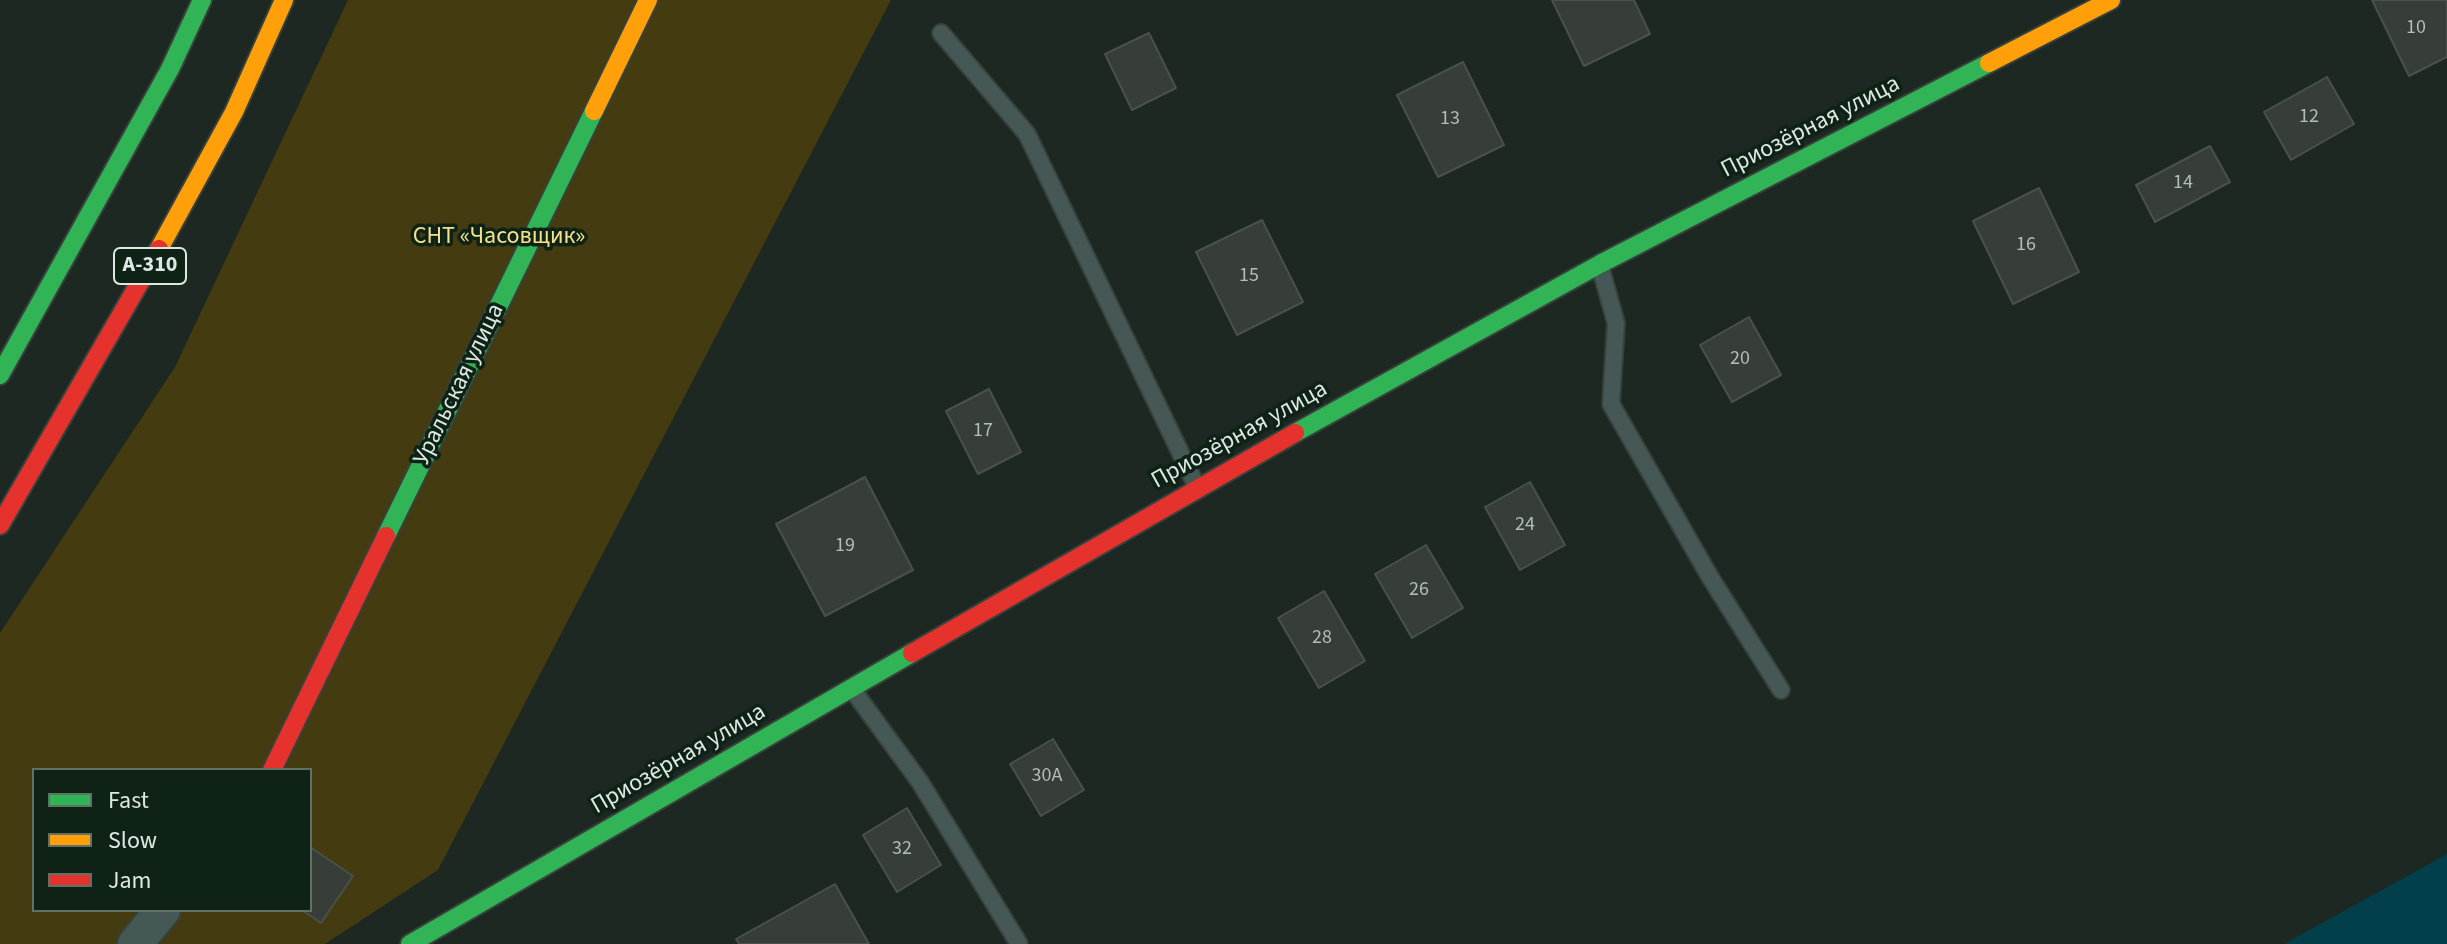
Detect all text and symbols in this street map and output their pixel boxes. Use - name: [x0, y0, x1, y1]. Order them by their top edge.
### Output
- house number: 10: [2406, 17, 2426, 41]
- street label: Приозёрная улица: [1717, 71, 1905, 185]
- house number: 12: [2299, 106, 2319, 130]
- house number: 13: [1440, 108, 1460, 132]
- house number: 14: [2173, 172, 2193, 196]
- park label: СНТ «Часовщик»: [413, 224, 585, 252]
- house number: 16: [2016, 234, 2036, 258]
- road number: А-310: [114, 248, 186, 284]
- house number: 15: [1239, 265, 1259, 289]
- street label: Уральская улица: [408, 300, 512, 470]
- house number: 20: [1730, 348, 1750, 372]
- street label: Приозёрная улица: [1147, 376, 1333, 496]
- house number: 17: [973, 420, 993, 444]
- house number: 24: [1515, 514, 1535, 538]
- house number: 19: [835, 535, 855, 559]
- house number: 26: [1409, 579, 1429, 603]
- house number: 28: [1312, 627, 1332, 651]
- street label: Приозёрная улица: [587, 698, 771, 822]
- house number: 30А: [1032, 765, 1062, 789]
- legend: [32, 768, 312, 912]
- text: Fast: [108, 783, 149, 818]
- text: Slow: [108, 823, 157, 858]
- house number: 32: [892, 838, 912, 862]
- text: Jam: [108, 863, 152, 898]

